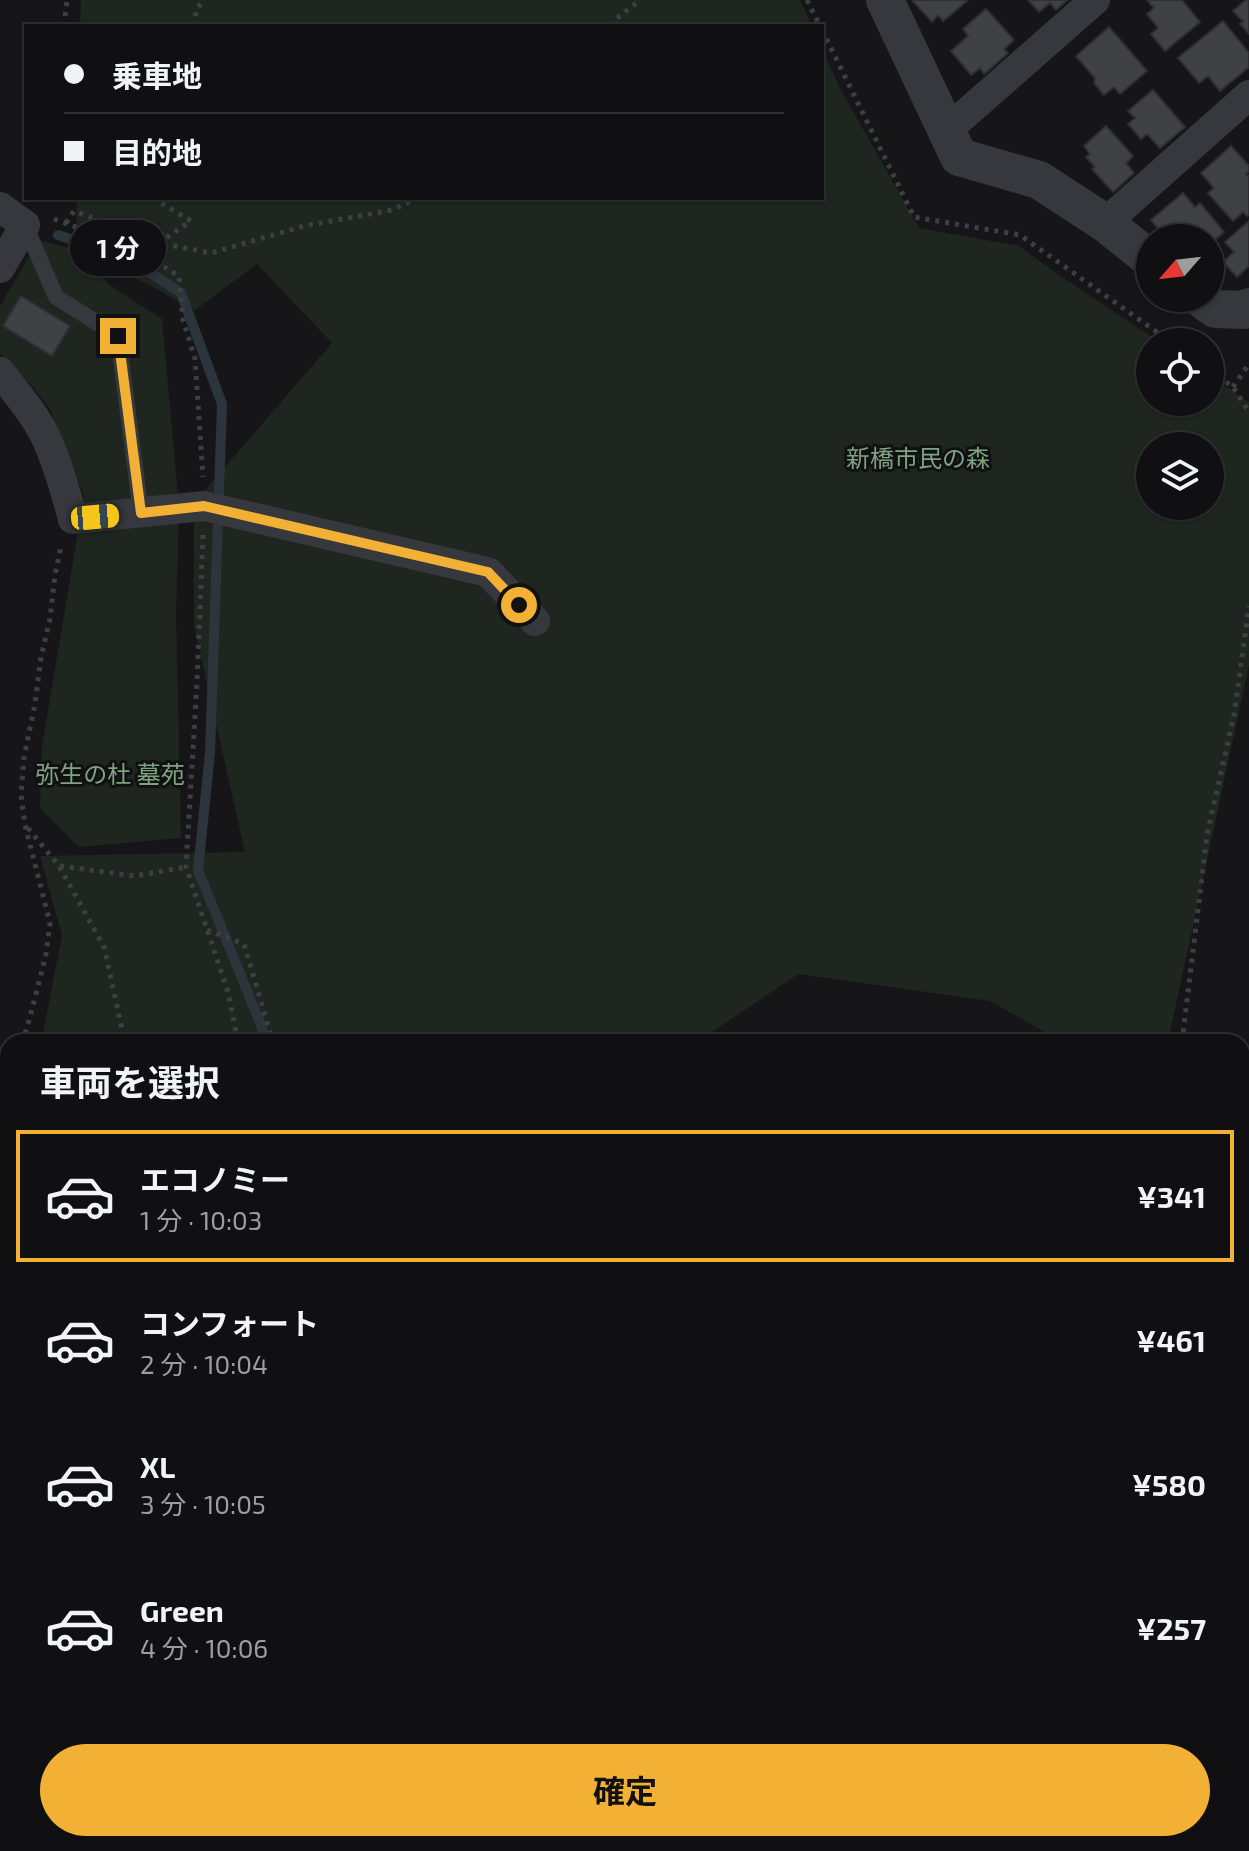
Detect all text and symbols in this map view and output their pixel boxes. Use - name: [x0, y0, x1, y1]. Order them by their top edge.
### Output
- text: 乗車地: [112, 57, 202, 93]
- text: 目的地: [112, 134, 202, 170]
- callout: 1 分: [70, 220, 166, 276]
- north arrow: [1136, 224, 1224, 312]
- map controls: [1136, 224, 1224, 520]
- text: 1 分: [97, 232, 139, 263]
- route end: [100, 318, 136, 354]
- button: locate: [1136, 328, 1224, 416]
- button: layers: [1136, 432, 1224, 520]
- park label: 新橋市民の森: [846, 443, 990, 472]
- car: [70, 503, 120, 531]
- route start: [501, 587, 537, 623]
- park label: 弥生の杜 墓苑: [35, 759, 185, 788]
- text: 車両を選択: [40, 1060, 220, 1103]
- icon: car: [44, 1160, 116, 1232]
- text: エコノミー: [140, 1161, 290, 1197]
- text: ¥341: [1137, 1178, 1206, 1214]
- text: 1 分 · 10:03: [140, 1204, 262, 1235]
- icon: car: [44, 1304, 116, 1376]
- text: コンフォート: [140, 1305, 319, 1341]
- text: ¥461: [1136, 1322, 1206, 1358]
- text: 2 分 · 10:04: [140, 1348, 268, 1379]
- icon: car: [44, 1448, 116, 1520]
- text: XL: [140, 1448, 175, 1484]
- text: ¥580: [1132, 1466, 1206, 1502]
- text: 3 分 · 10:05: [140, 1488, 266, 1519]
- icon: car: [44, 1592, 116, 1664]
- text: Green: [140, 1592, 224, 1628]
- text: ¥257: [1136, 1610, 1206, 1646]
- text: 4 分 · 10:06: [140, 1632, 268, 1663]
- button: 確定: [40, 1744, 1210, 1836]

